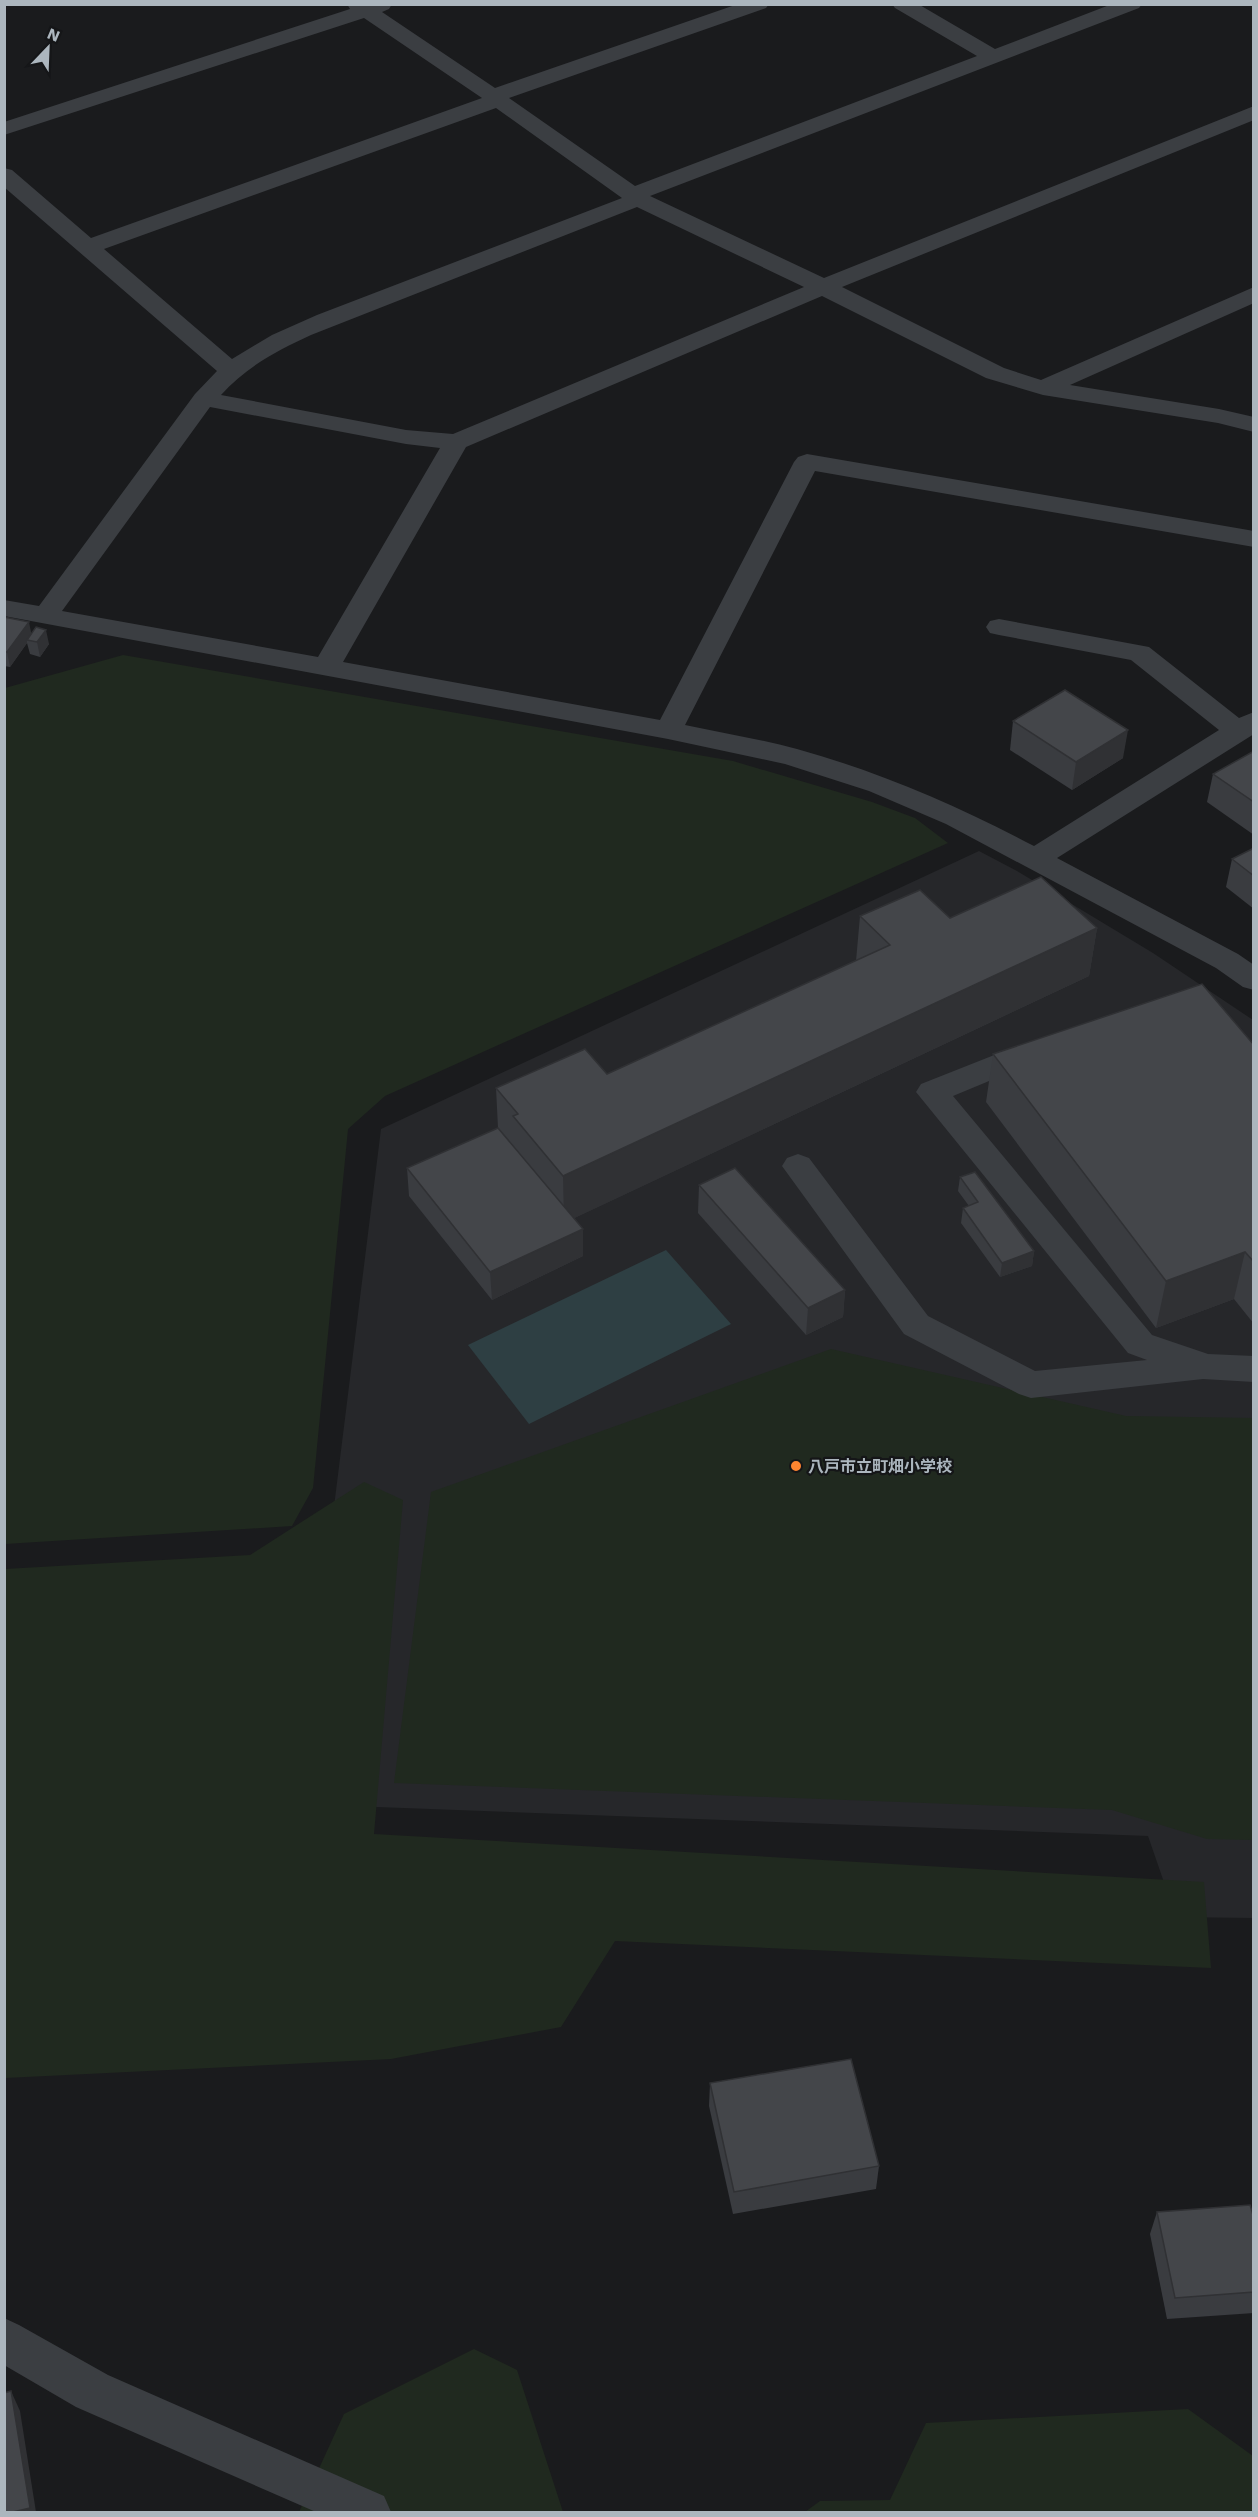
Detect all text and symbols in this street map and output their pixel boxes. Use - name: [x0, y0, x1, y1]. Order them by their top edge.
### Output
- north arrow: [18, 18, 78, 78]
- text: N: [44, 24, 63, 46]
- place label: 八戸市立町畑小学校: [808, 1457, 952, 1476]
- marker: 八戸市立町畑小学校: [789, 1459, 803, 1473]

